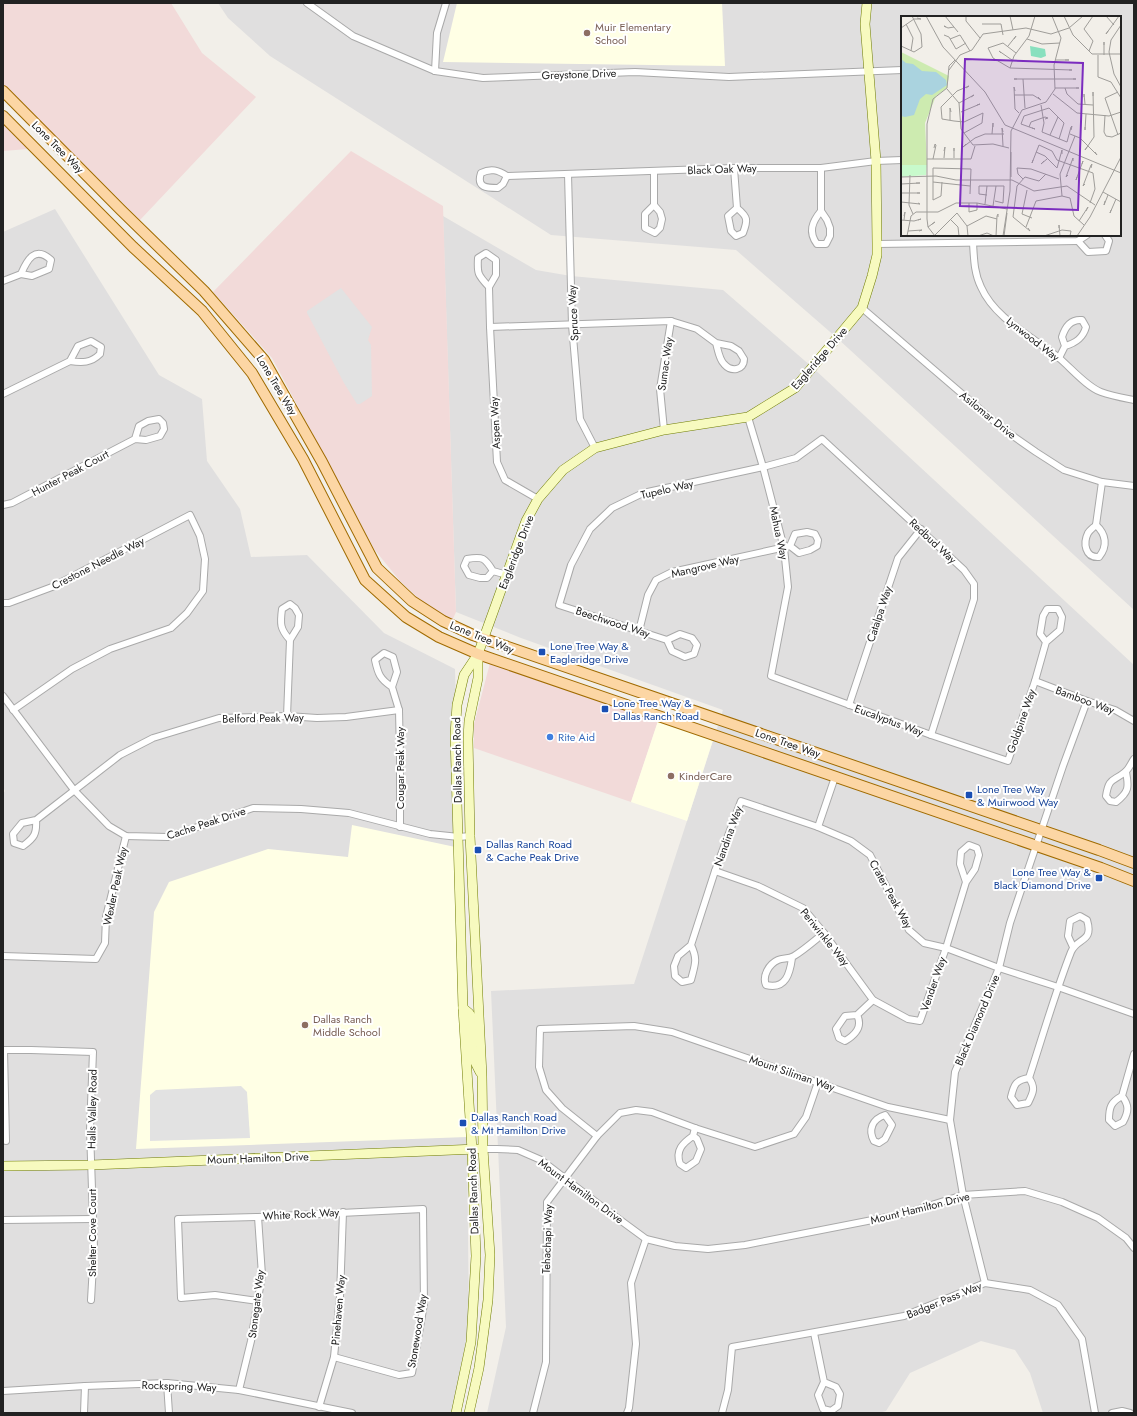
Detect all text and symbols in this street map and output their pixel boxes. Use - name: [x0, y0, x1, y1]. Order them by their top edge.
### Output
- inset map: [901, 16, 1121, 236]
- place label: Muir Elementary School: [595, 19, 671, 48]
- marker: Muir Elementary School: [582, 28, 592, 38]
- street label: Greystone Drive: [541, 65, 617, 83]
- street label: Lone Tree Way: [28, 117, 88, 177]
- street label: Black Oak Way: [687, 160, 757, 178]
- street label: Spruce Way: [564, 284, 582, 341]
- street label: Lynwood Way: [1003, 313, 1063, 365]
- street label: Eagleridge Drive: [787, 323, 851, 393]
- street label: Sumac Way: [653, 336, 677, 392]
- street label: Lone Tree Way: [253, 352, 301, 418]
- street label: Asilomar Drive: [956, 387, 1020, 443]
- street label: Aspen Way: [486, 396, 504, 450]
- street label: Hunter Peak Court: [29, 446, 112, 500]
- street label: Tupelo Way: [639, 475, 695, 503]
- street label: Mahua Way: [766, 505, 792, 561]
- street label: Eagleridge Drive: [494, 512, 538, 591]
- street label: Redbud Way: [906, 515, 960, 567]
- street label: Crestone Needle Way: [49, 533, 147, 593]
- street label: Mangrove Way: [669, 550, 741, 582]
- street label: Catalpa Way: [862, 584, 896, 644]
- street label: Beechwood Way: [574, 602, 652, 642]
- street label: Lone Tree Way: [447, 617, 517, 657]
- place label: Lone Tree Way & Eagleridge Drive: [550, 638, 629, 667]
- marker: Lone Tree Way & Eagleridge Drive: [537, 647, 547, 657]
- street label: Bamboo Way: [1053, 682, 1117, 718]
- street label: Goldpine Way: [1003, 687, 1040, 755]
- place label: Lone Tree Way & Dallas Ranch Road: [613, 695, 699, 724]
- street label: Eucalyptus Way: [852, 700, 926, 740]
- marker: Lone Tree Way & Dallas Ranch Road: [600, 704, 610, 714]
- street label: Belford Peak Way: [222, 709, 304, 727]
- street label: Dallas Ranch Road: [448, 717, 466, 803]
- street label: Lone Tree Way: [753, 724, 823, 762]
- street label: Cougar Peak Way: [392, 727, 408, 809]
- place label: Rite Aid: [558, 729, 595, 745]
- marker: Rite Aid: [545, 732, 555, 742]
- place label: KinderCare: [679, 768, 732, 784]
- marker: KinderCare: [666, 771, 676, 781]
- place label: Lone Tree Way & Muirwood Way: [977, 781, 1058, 810]
- marker: Lone Tree Way & Muirwood Way: [964, 790, 974, 800]
- street label: Cache Peak Drive: [164, 803, 248, 843]
- street label: Nandina Way: [710, 804, 746, 868]
- place label: Dallas Ranch Road & Cache Peak Drive: [486, 836, 579, 865]
- street label: Wexler Peak Way: [99, 845, 131, 927]
- marker: Dallas Ranch Road & Cache Peak Drive: [473, 845, 483, 855]
- street label: Crater Peak Way: [865, 857, 917, 932]
- place label: Lone Tree Way & Black Diamond Drive: [994, 864, 1092, 893]
- marker: Lone Tree Way & Black Diamond Drive: [1094, 873, 1104, 883]
- street label: Periwinkle Way: [797, 905, 853, 969]
- street label: Vender Way: [916, 954, 950, 1013]
- street label: Black Diamond Drive: [951, 972, 1004, 1068]
- place label: Dallas Ranch Middle School: [313, 1011, 380, 1040]
- marker: Dallas Ranch Middle School: [300, 1020, 310, 1030]
- street label: Mount Siliman Way: [747, 1051, 837, 1095]
- street label: Halls Valley Road: [83, 1069, 101, 1149]
- place label: Dallas Ranch Road & Mt Hamilton Drive: [471, 1109, 566, 1138]
- marker: Dallas Ranch Road & Mt Hamilton Drive: [458, 1118, 468, 1128]
- street label: Mount Hamilton Drive: [207, 1148, 309, 1168]
- street label: Dallas Ranch Road: [464, 1148, 482, 1234]
- street label: Mount Hamilton Drive: [535, 1155, 627, 1228]
- street label: Mount Hamilton Drive: [869, 1188, 972, 1228]
- street label: Shelter Cove Court: [84, 1189, 100, 1277]
- street label: White Rock Way: [262, 1204, 340, 1224]
- street label: Tehachapi Way: [538, 1204, 556, 1274]
- street label: Stonegate Way: [244, 1269, 268, 1339]
- street label: Pinehaven Way: [327, 1274, 349, 1346]
- street label: Badger Pass Way: [904, 1278, 984, 1322]
- street label: Stonewood Way: [403, 1293, 431, 1369]
- street label: Rockspring Way: [141, 1377, 217, 1395]

